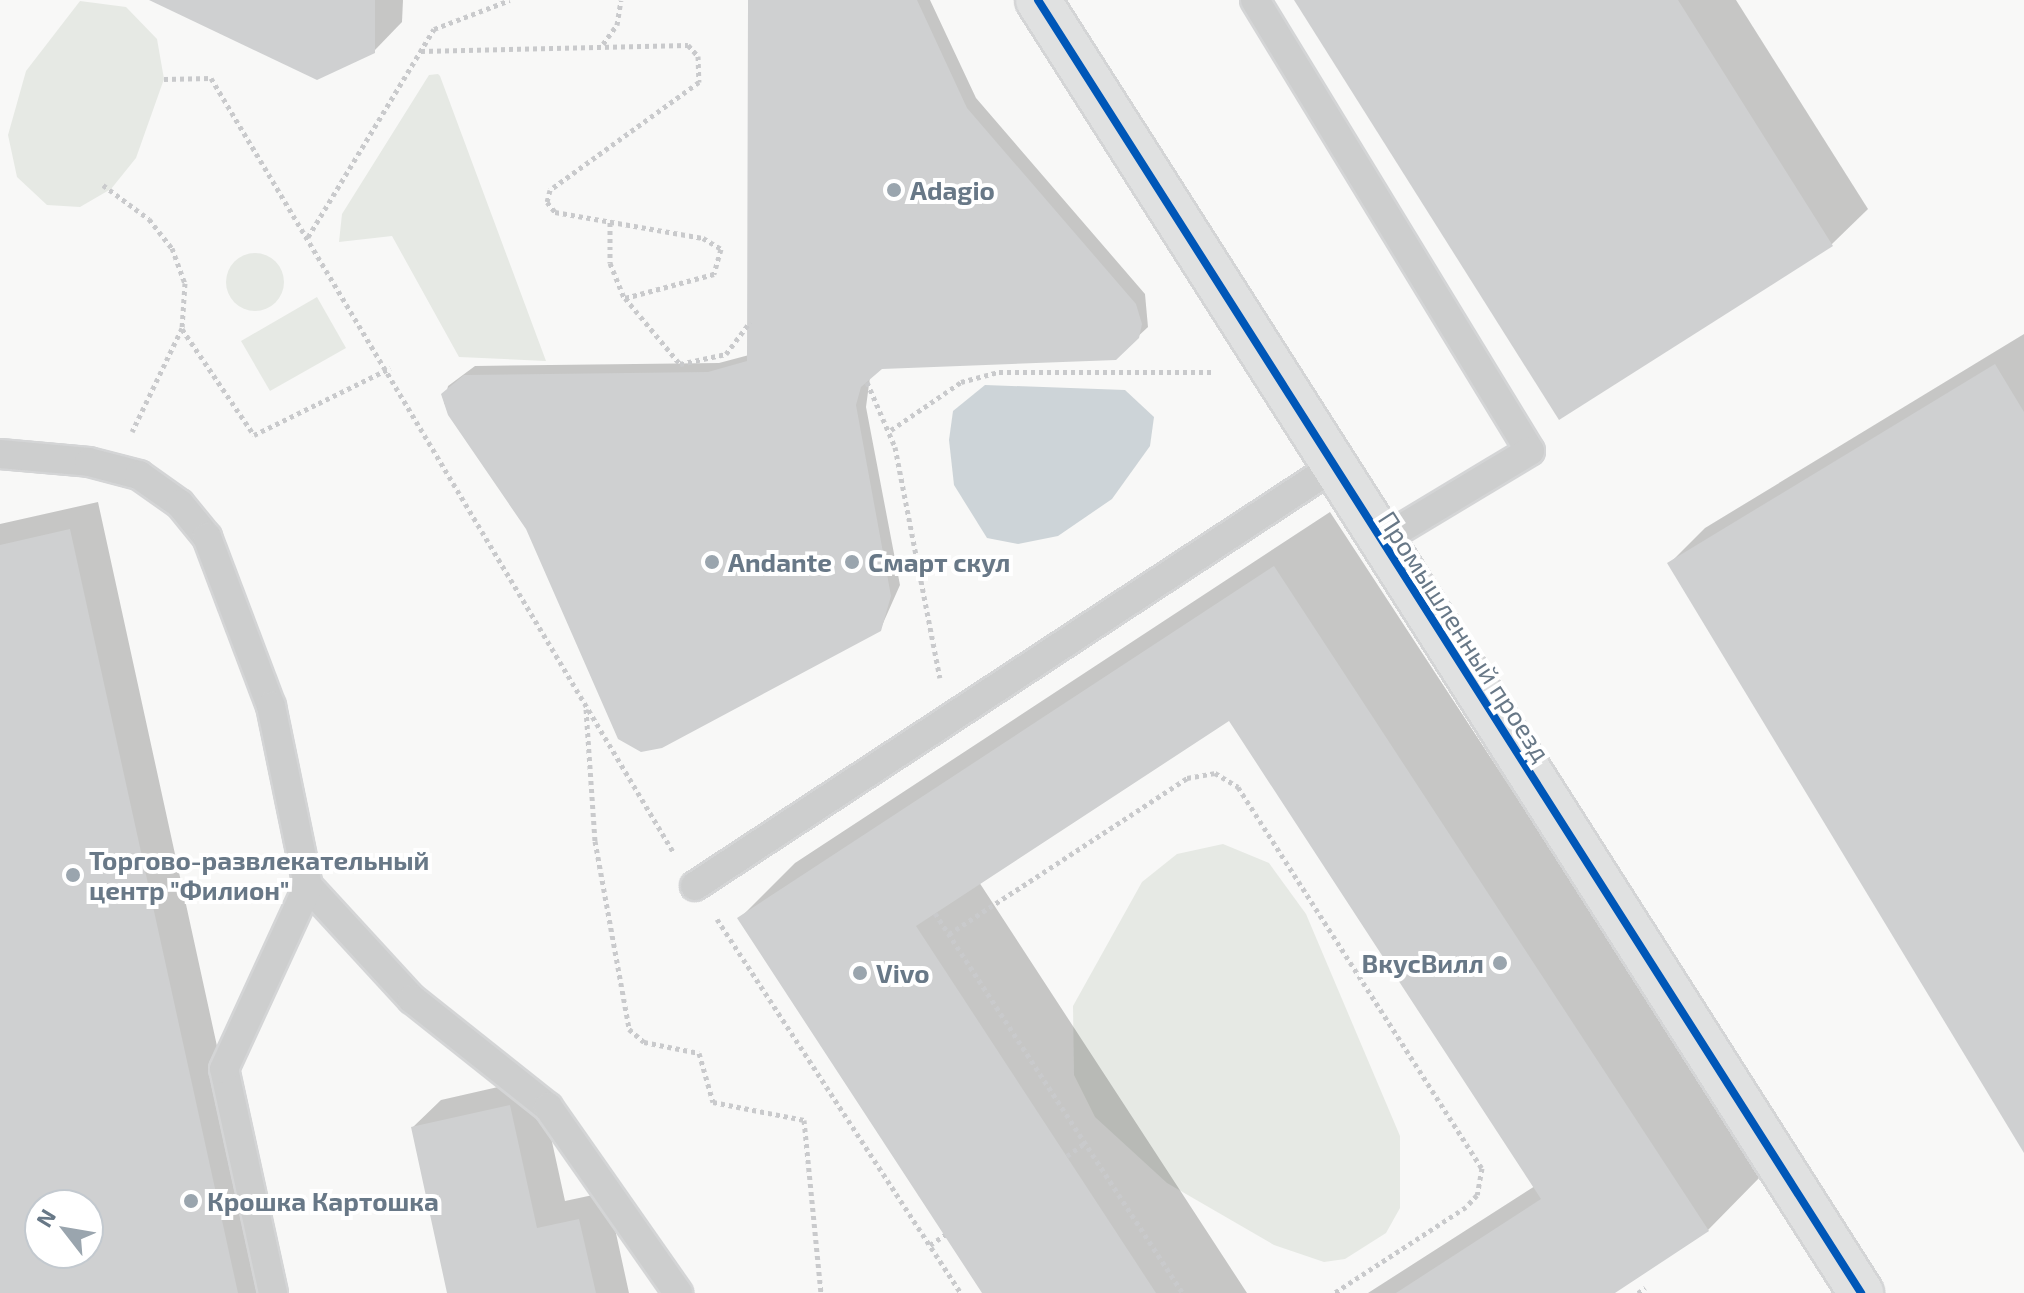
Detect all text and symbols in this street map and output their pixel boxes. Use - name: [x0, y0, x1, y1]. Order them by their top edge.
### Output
- place label: Adagio: [910, 174, 995, 206]
- marker: Adagio: [885, 181, 903, 199]
- street label: Промышленный проезд: [1372, 505, 1558, 767]
- place label: Andante: [728, 546, 832, 578]
- place label: Смарт скул: [868, 546, 1010, 578]
- marker: Andante: [703, 553, 721, 571]
- marker: Смарт скул: [843, 553, 861, 571]
- place label: Торгово-развлекательный центр "Филион": [89, 844, 429, 906]
- marker: Торгово-развлекательный центр "Филион": [64, 866, 82, 884]
- place label: ВкусВилл: [1362, 947, 1484, 979]
- marker: ВкусВилл: [1491, 954, 1509, 972]
- place label: Vivo: [876, 957, 930, 989]
- marker: Vivo: [851, 964, 869, 982]
- place label: Крошка Картошка: [207, 1185, 439, 1217]
- north arrow: [24, 1189, 104, 1269]
- marker: Крошка Картошка: [182, 1192, 200, 1210]
- text: N: [30, 1204, 60, 1231]

